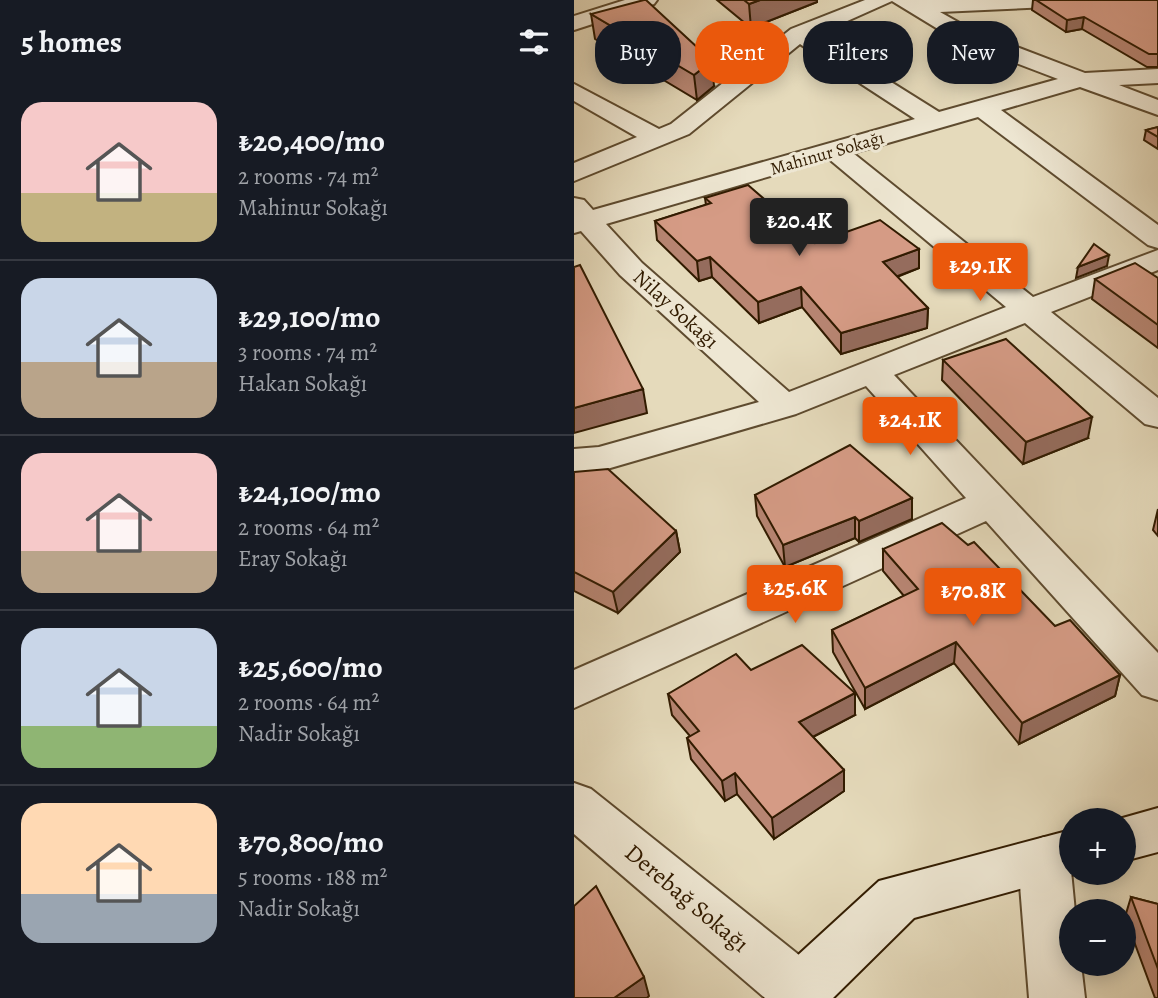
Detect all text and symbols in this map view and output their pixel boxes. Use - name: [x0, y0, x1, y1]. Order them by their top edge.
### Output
- chip: Buy: [595, 21, 681, 84]
- chip: Rent: [695, 21, 789, 84]
- chip: Filters: [803, 21, 913, 84]
- chip: New: [927, 21, 1019, 84]
- text: 5 homes: [21, 22, 122, 62]
- icon: filters: [515, 23, 553, 61]
- text: ₺20,400/mo: [238, 121, 385, 161]
- street label: Mahinur Sokağı: [767, 125, 887, 181]
- icon: home: [77, 130, 161, 214]
- text: 2 rooms · 74 m²: [238, 161, 378, 192]
- text: Mahinur Sokağı: [238, 192, 388, 223]
- pin: ₺20.4K: [742, 198, 856, 258]
- text: ₺20.4K: [766, 205, 832, 236]
- pin: ₺29.1K: [923, 244, 1037, 303]
- text: ₺29.1K: [949, 250, 1011, 281]
- street label: Nilay Sokağı: [627, 263, 725, 355]
- text: ₺29,100/mo: [238, 297, 381, 337]
- icon: home: [77, 306, 161, 390]
- text: 3 rooms · 74 m²: [238, 337, 377, 368]
- text: Hakan Sokağı: [238, 368, 367, 399]
- pin: ₺24.1K: [853, 398, 967, 457]
- text: ₺24.1K: [879, 404, 941, 435]
- text: ₺24,100/mo: [238, 472, 381, 512]
- icon: home: [77, 481, 161, 565]
- text: 2 rooms · 64 m²: [238, 512, 379, 543]
- text: Eray Sokağı: [238, 543, 347, 574]
- pin: ₺25.6K: [738, 566, 852, 625]
- pin: ₺70.8K: [916, 568, 1030, 628]
- text: ₺25.6K: [763, 572, 827, 603]
- text: ₺70.8K: [940, 575, 1006, 606]
- text: ₺25,600/mo: [238, 647, 383, 687]
- icon: home: [77, 656, 161, 740]
- text: 2 rooms · 64 m²: [238, 687, 379, 718]
- text: Nadir Sokağı: [238, 718, 360, 749]
- map controls: [1059, 808, 1136, 976]
- button: +: [1059, 808, 1136, 885]
- text: ₺70,800/mo: [238, 822, 384, 862]
- icon: home: [77, 831, 161, 915]
- street label: Derebağ Sokağı: [618, 837, 756, 959]
- text: 5 rooms · 188 m²: [238, 862, 387, 893]
- text: Nadir Sokağı: [238, 893, 360, 924]
- button: −: [1059, 899, 1136, 976]

